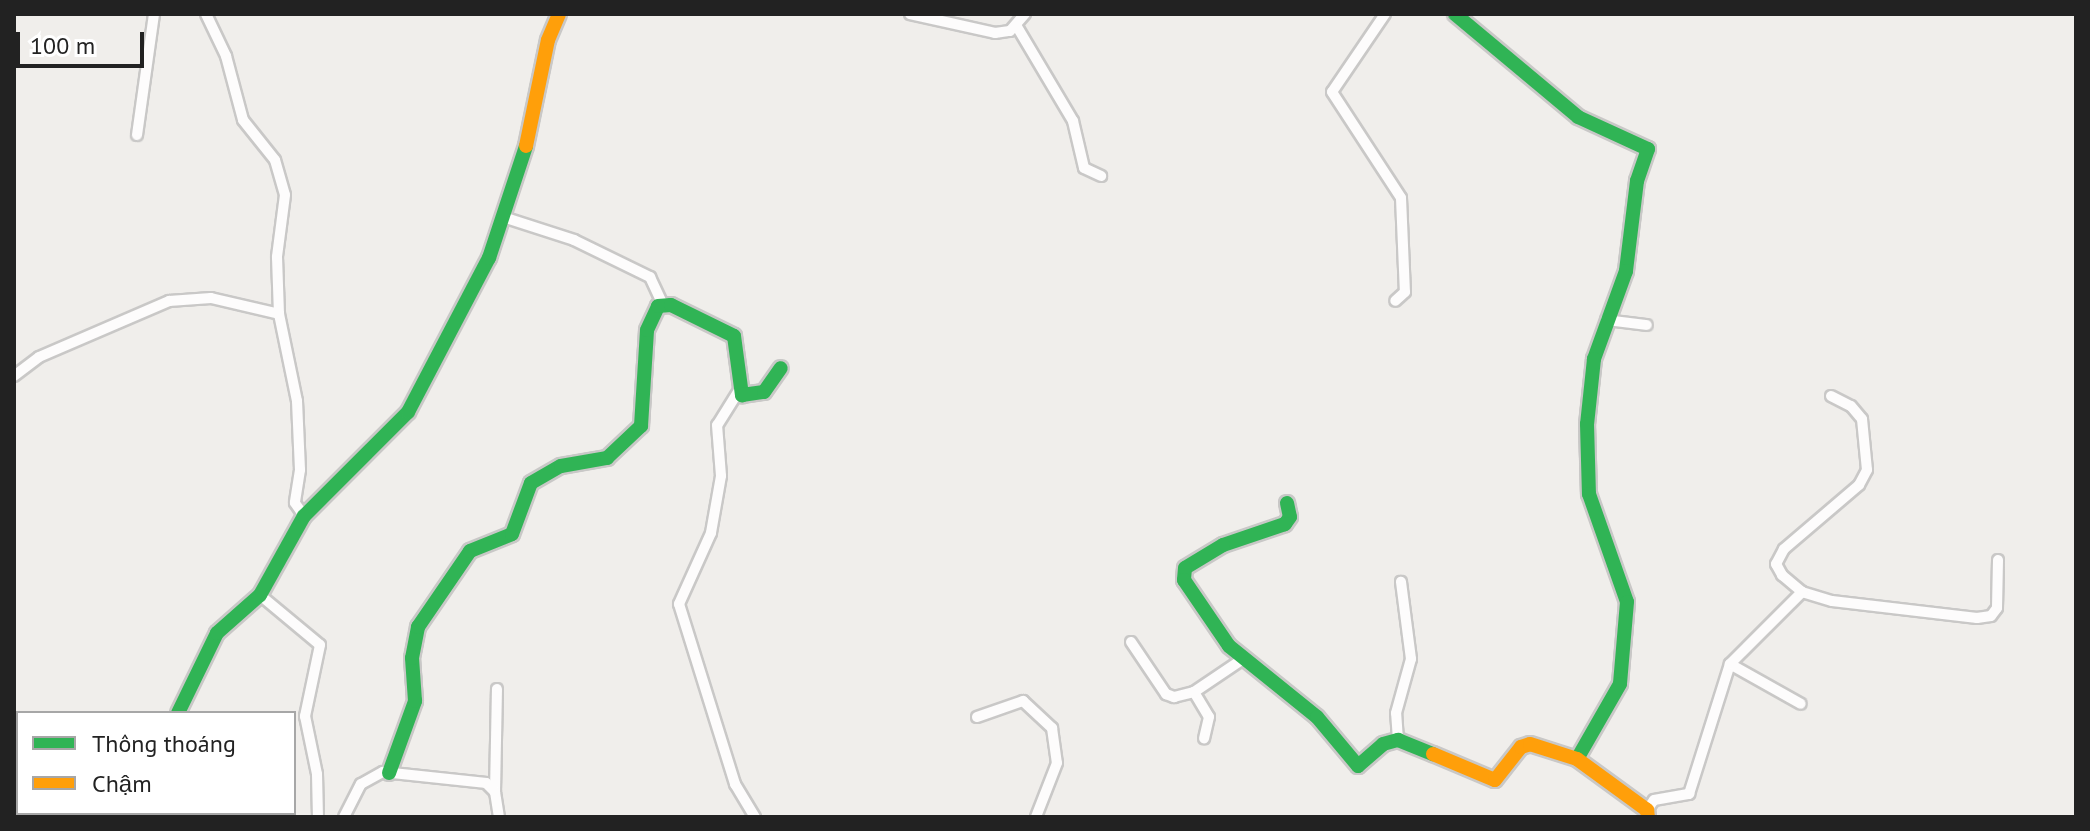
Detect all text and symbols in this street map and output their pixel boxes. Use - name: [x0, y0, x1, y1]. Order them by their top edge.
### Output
- scale bar: [20, 16, 148, 66]
- text: 100 m: [30, 30, 95, 61]
- legend: [16, 711, 296, 815]
- text: Thông thoáng: [92, 728, 236, 759]
- text: Chậm: [92, 768, 152, 799]

